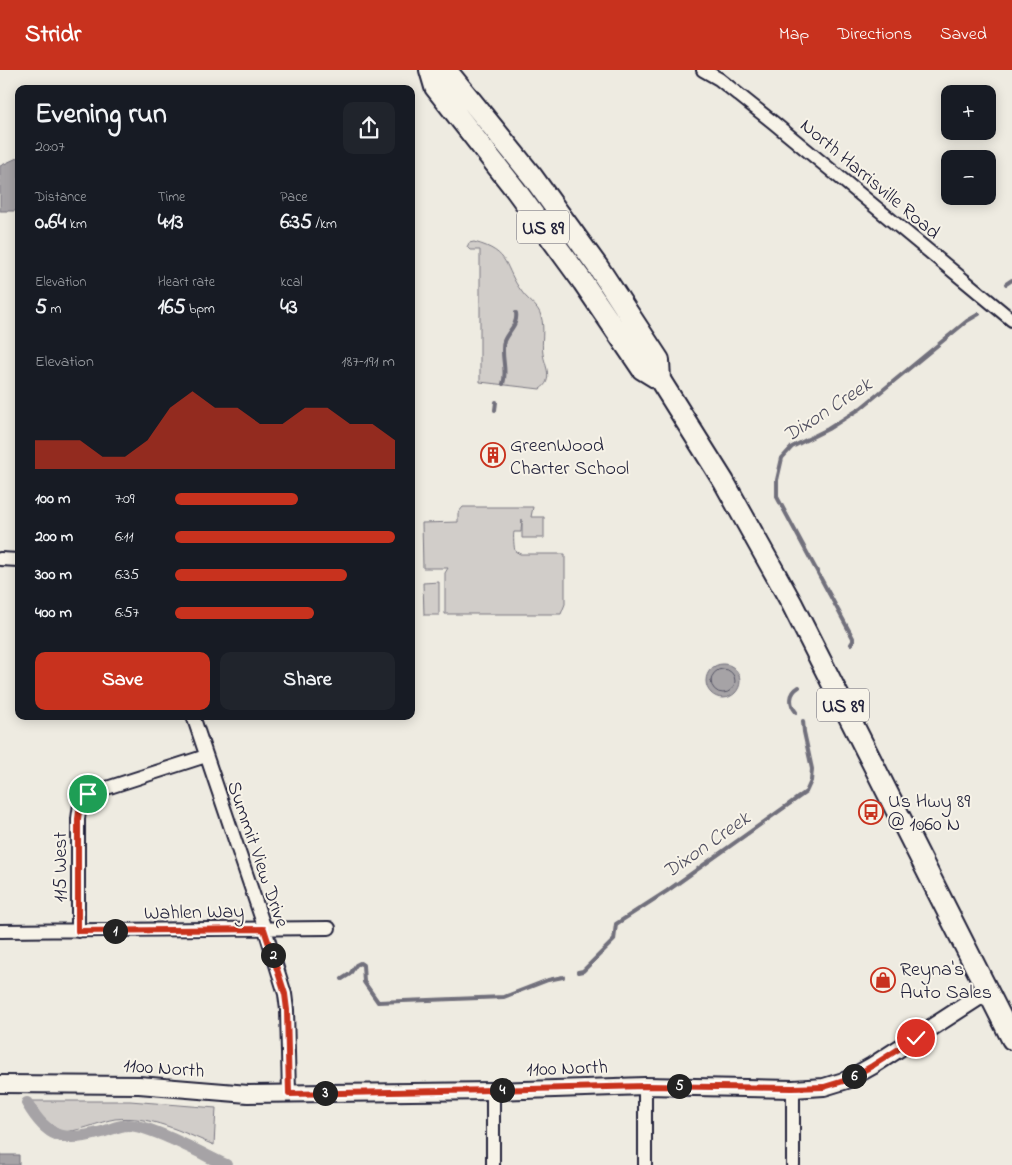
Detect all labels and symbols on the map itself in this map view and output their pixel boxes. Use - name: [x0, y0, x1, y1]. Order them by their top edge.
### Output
- street label: North Harrisville Road: [793, 112, 946, 247]
- road number: US 89: [517, 210, 569, 243]
- water label: Dixon Creek: [778, 370, 879, 451]
- place label: GreenWood Charter School: [510, 432, 629, 484]
- building icon: GreenWood Charter School: [480, 442, 506, 468]
- road number: US 89: [817, 688, 869, 722]
- pin: [67, 773, 109, 815]
- street label: Summit View Drive: [218, 778, 295, 932]
- place label: Us Hwy 89 @ 1060 N: [888, 788, 970, 840]
- bus stop icon: Us Hwy 89 @ 1060 N: [858, 799, 884, 825]
- water label: Dixon Creek: [657, 804, 758, 887]
- street label: 115 West: [47, 831, 76, 902]
- street label: Wahlen Way: [144, 898, 244, 929]
- pin: 1: [102, 918, 128, 944]
- pin: 2: [260, 942, 286, 968]
- place label: Reyna's Auto Sales: [900, 956, 992, 1008]
- shop icon: Reyna's Auto Sales: [870, 967, 896, 993]
- pin: [895, 1017, 937, 1059]
- street label: 1100 North: [122, 1052, 205, 1087]
- street label: 1100 North: [526, 1054, 608, 1085]
- pin: 6: [842, 1064, 866, 1088]
- pin: 5: [666, 1074, 692, 1098]
- pin: 4: [490, 1078, 514, 1102]
- pin: 3: [312, 1080, 338, 1106]

